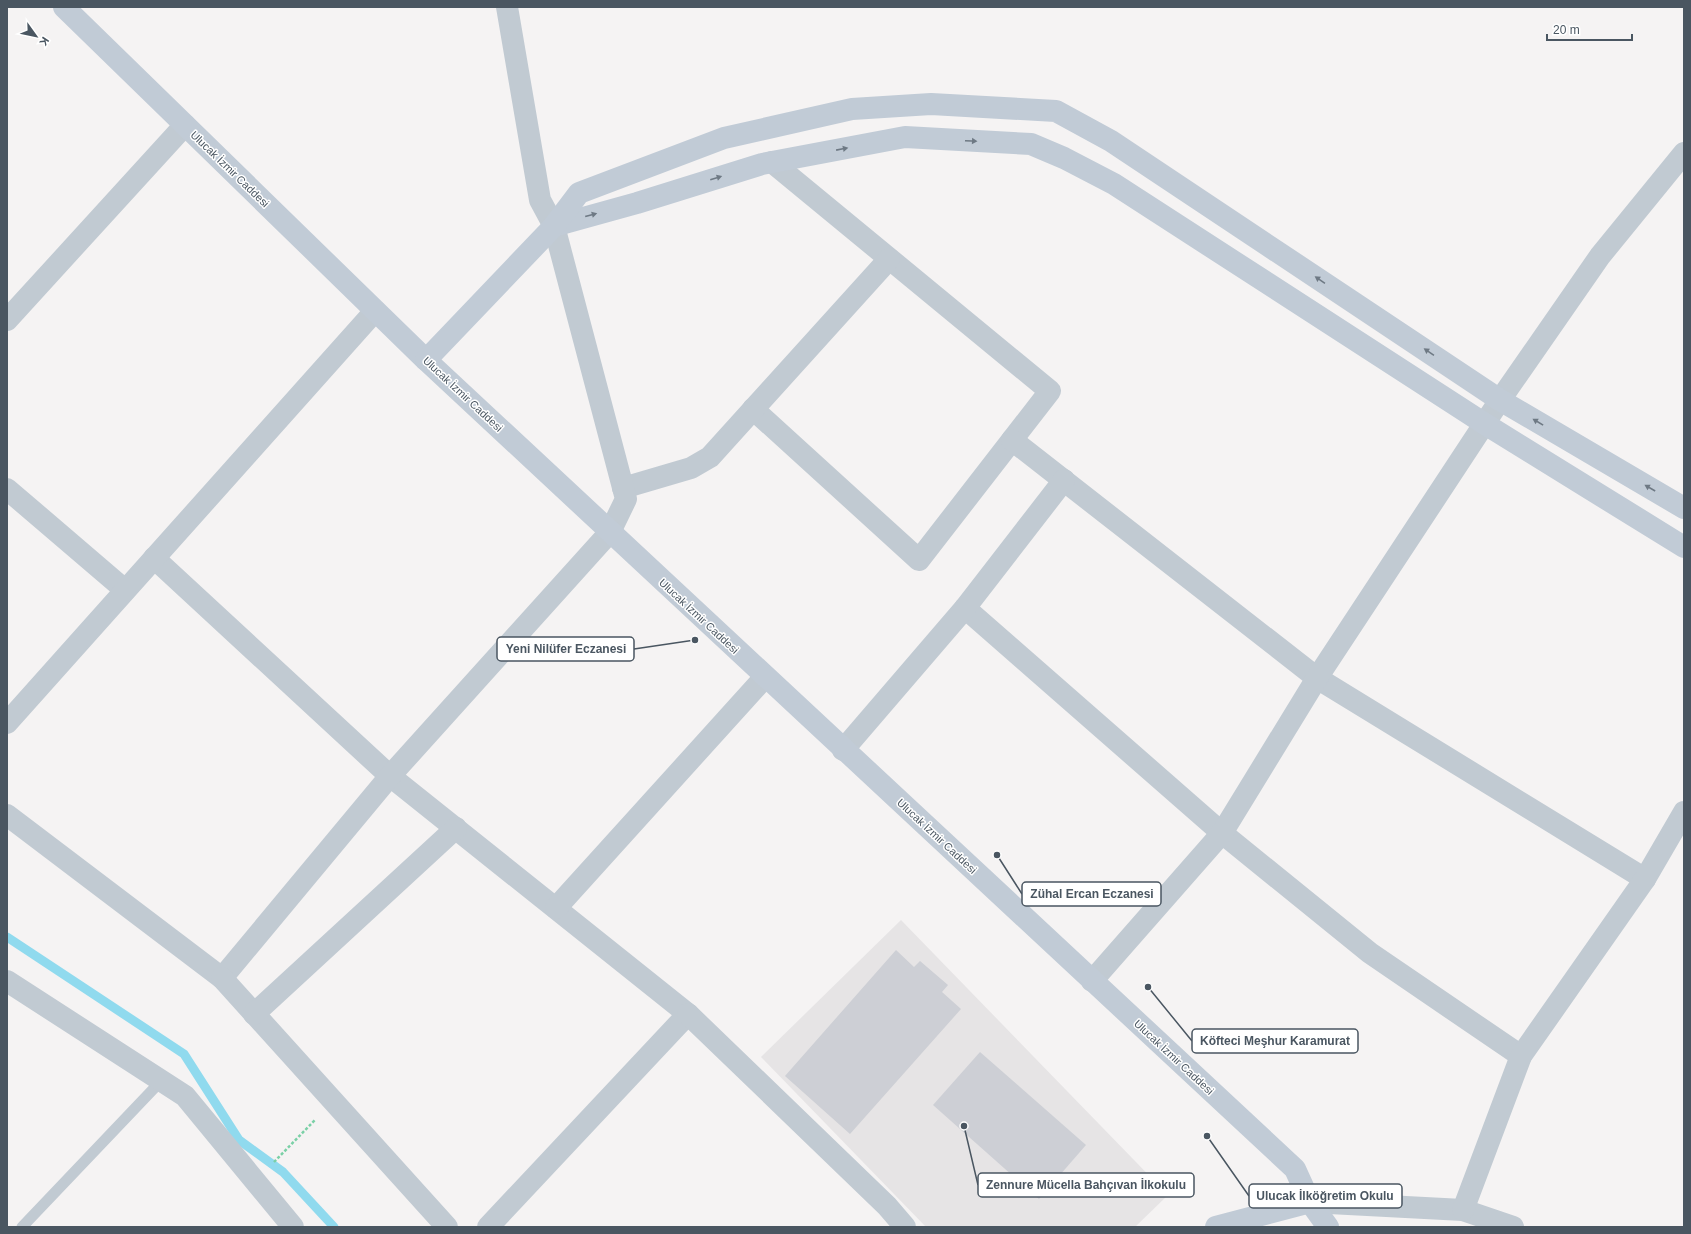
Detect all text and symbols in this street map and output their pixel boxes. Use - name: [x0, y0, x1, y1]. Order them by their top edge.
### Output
- north arrow: [16, 16, 56, 56]
- scale bar: [1547, 16, 1632, 42]
- text: 20 m: [1553, 23, 1580, 37]
- text: K: [37, 35, 52, 48]
- street label: Ulucak İzmir Caddesi: [188, 129, 272, 209]
- one-way arrow: [965, 138, 978, 144]
- one-way arrow: [836, 146, 848, 152]
- one-way arrow: [710, 175, 722, 181]
- one-way arrow: [585, 212, 598, 218]
- one-way arrow: [1315, 276, 1326, 284]
- one-way arrow: [1424, 348, 1434, 356]
- street label: Ulucak İzmir Caddesi: [421, 354, 505, 434]
- one-way arrow: [1533, 418, 1543, 426]
- one-way arrow: [1644, 484, 1656, 491]
- street label: Ulucak İzmir Caddesi: [657, 576, 741, 656]
- callout: Yeni Nilüfer Eczanesi: [497, 637, 634, 661]
- text: Yeni Nilüfer Eczanesi: [506, 642, 626, 656]
- street label: Ulucak İzmir Caddesi: [895, 796, 979, 876]
- callout: Zühal Ercan Eczanesi: [1022, 882, 1161, 906]
- text: Zühal Ercan Eczanesi: [1030, 887, 1154, 901]
- street label: Ulucak İzmir Caddesi: [1132, 1017, 1216, 1097]
- callout: Köfteci Meşhur Karamurat: [1192, 1029, 1358, 1053]
- text: Köfteci Meşhur Karamurat: [1200, 1034, 1350, 1048]
- callout: Zennure Mücella Bahçıvan İlkokulu: [978, 1173, 1194, 1197]
- text: Zennure Mücella Bahçıvan İlkokulu: [986, 1177, 1186, 1192]
- callout: Ulucak İlköğretim Okulu: [1249, 1184, 1402, 1208]
- text: Ulucak İlköğretim Okulu: [1256, 1188, 1394, 1203]

